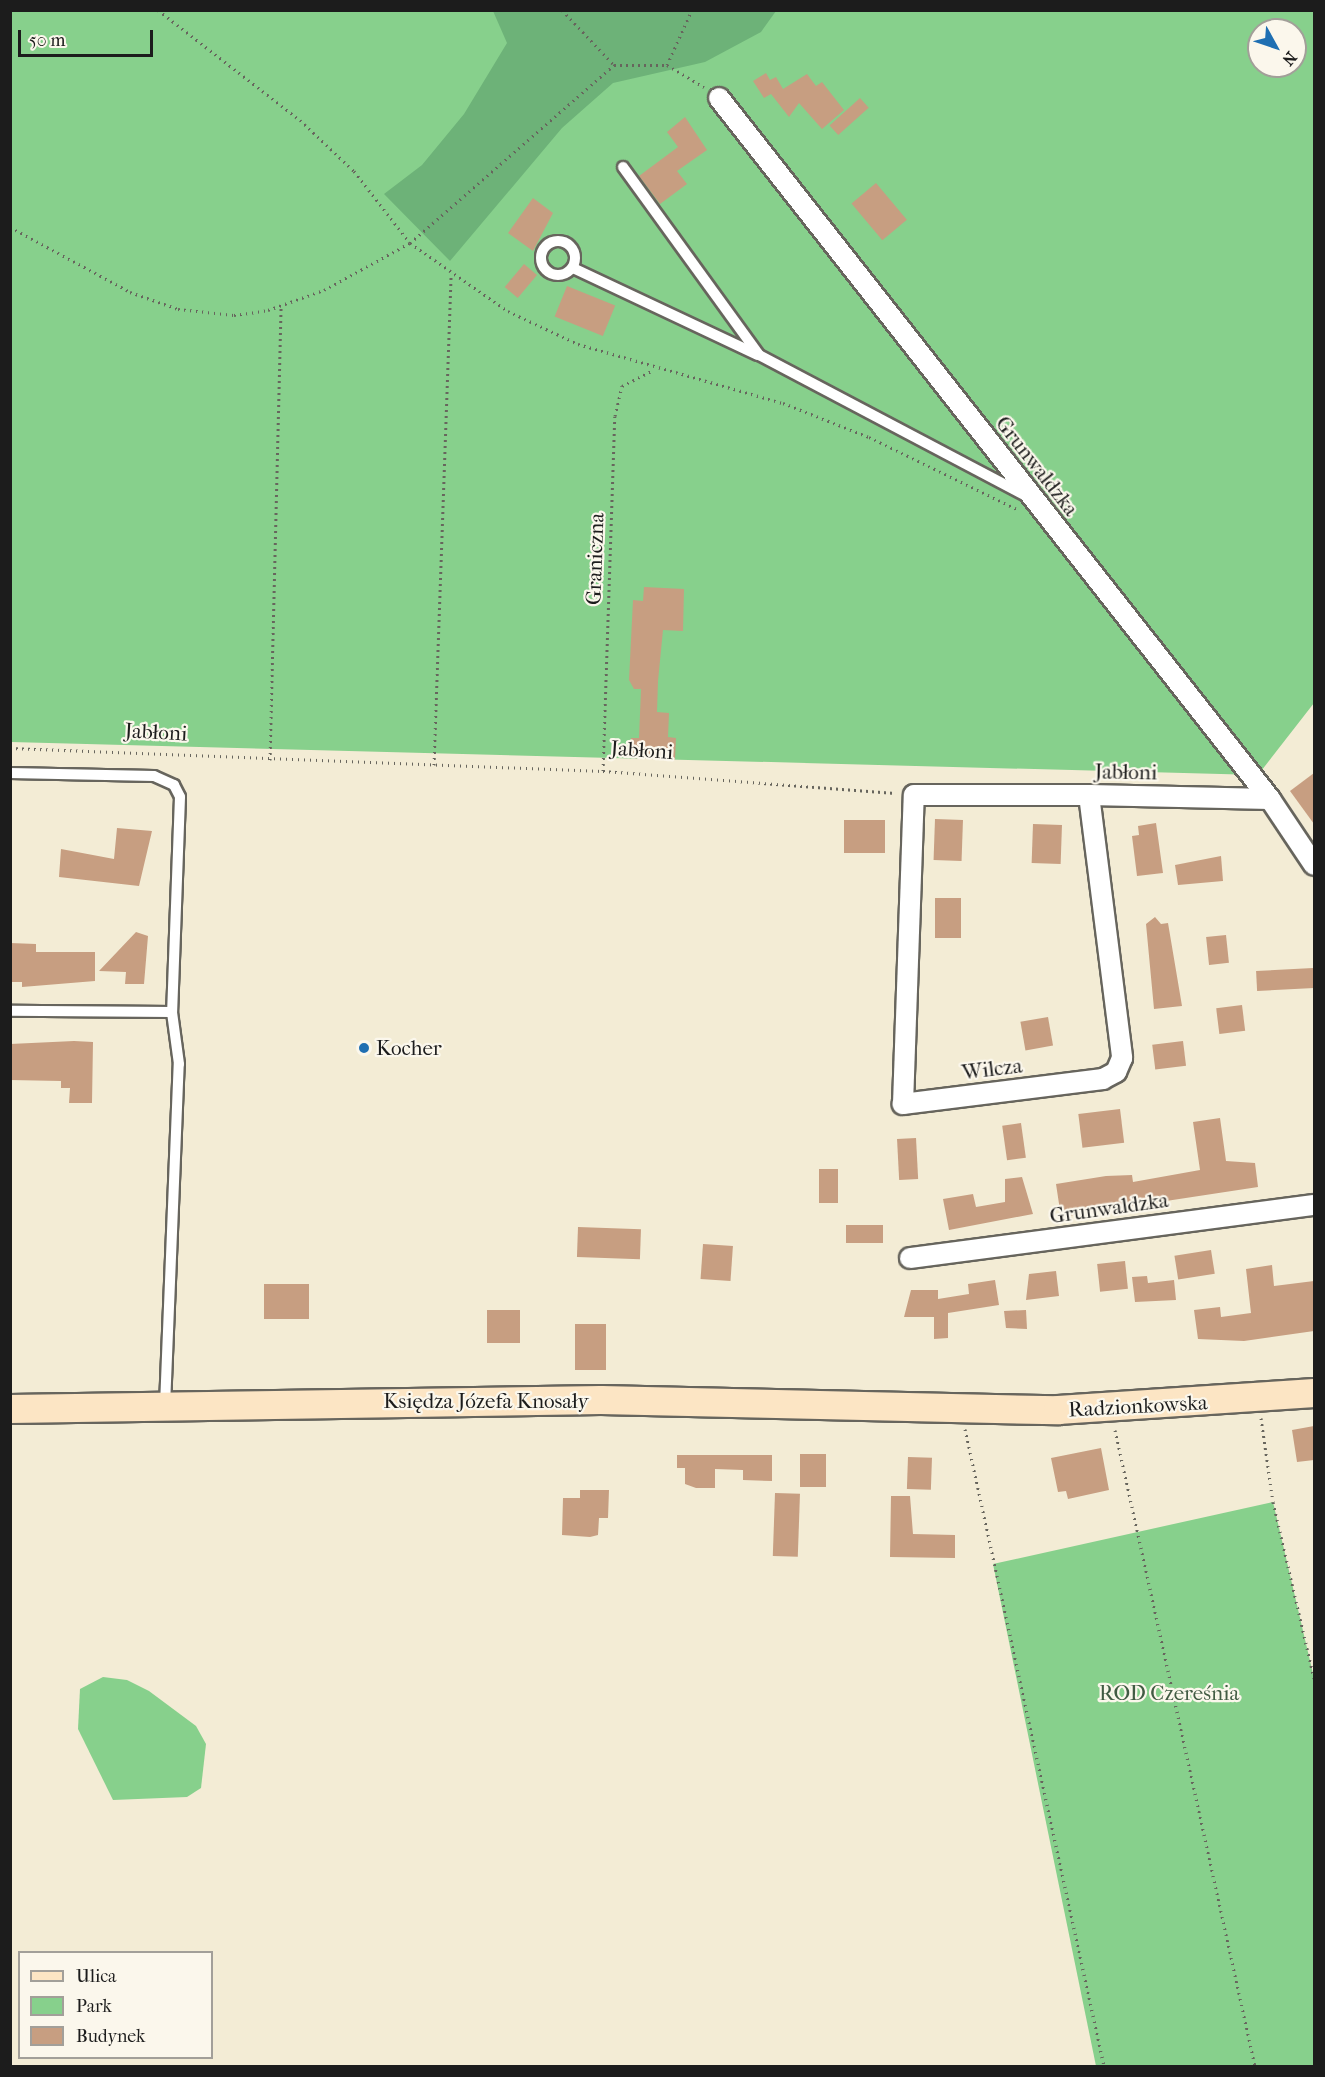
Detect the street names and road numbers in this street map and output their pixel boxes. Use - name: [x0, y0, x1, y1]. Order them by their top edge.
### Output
- street label: Grunwaldzka: [990, 411, 1084, 521]
- street label: Graniczna: [581, 512, 609, 606]
- street label: Jabłoni: [124, 718, 188, 746]
- street label: Jabłoni: [610, 735, 674, 765]
- street label: Jabłoni: [1095, 759, 1157, 785]
- street label: Wilcza: [960, 1053, 1024, 1085]
- street label: Grunwaldzka: [1048, 1187, 1170, 1229]
- street label: Księdza Józefa Knosały: [383, 1388, 589, 1414]
- street label: Radzionkowska: [1068, 1390, 1208, 1422]

